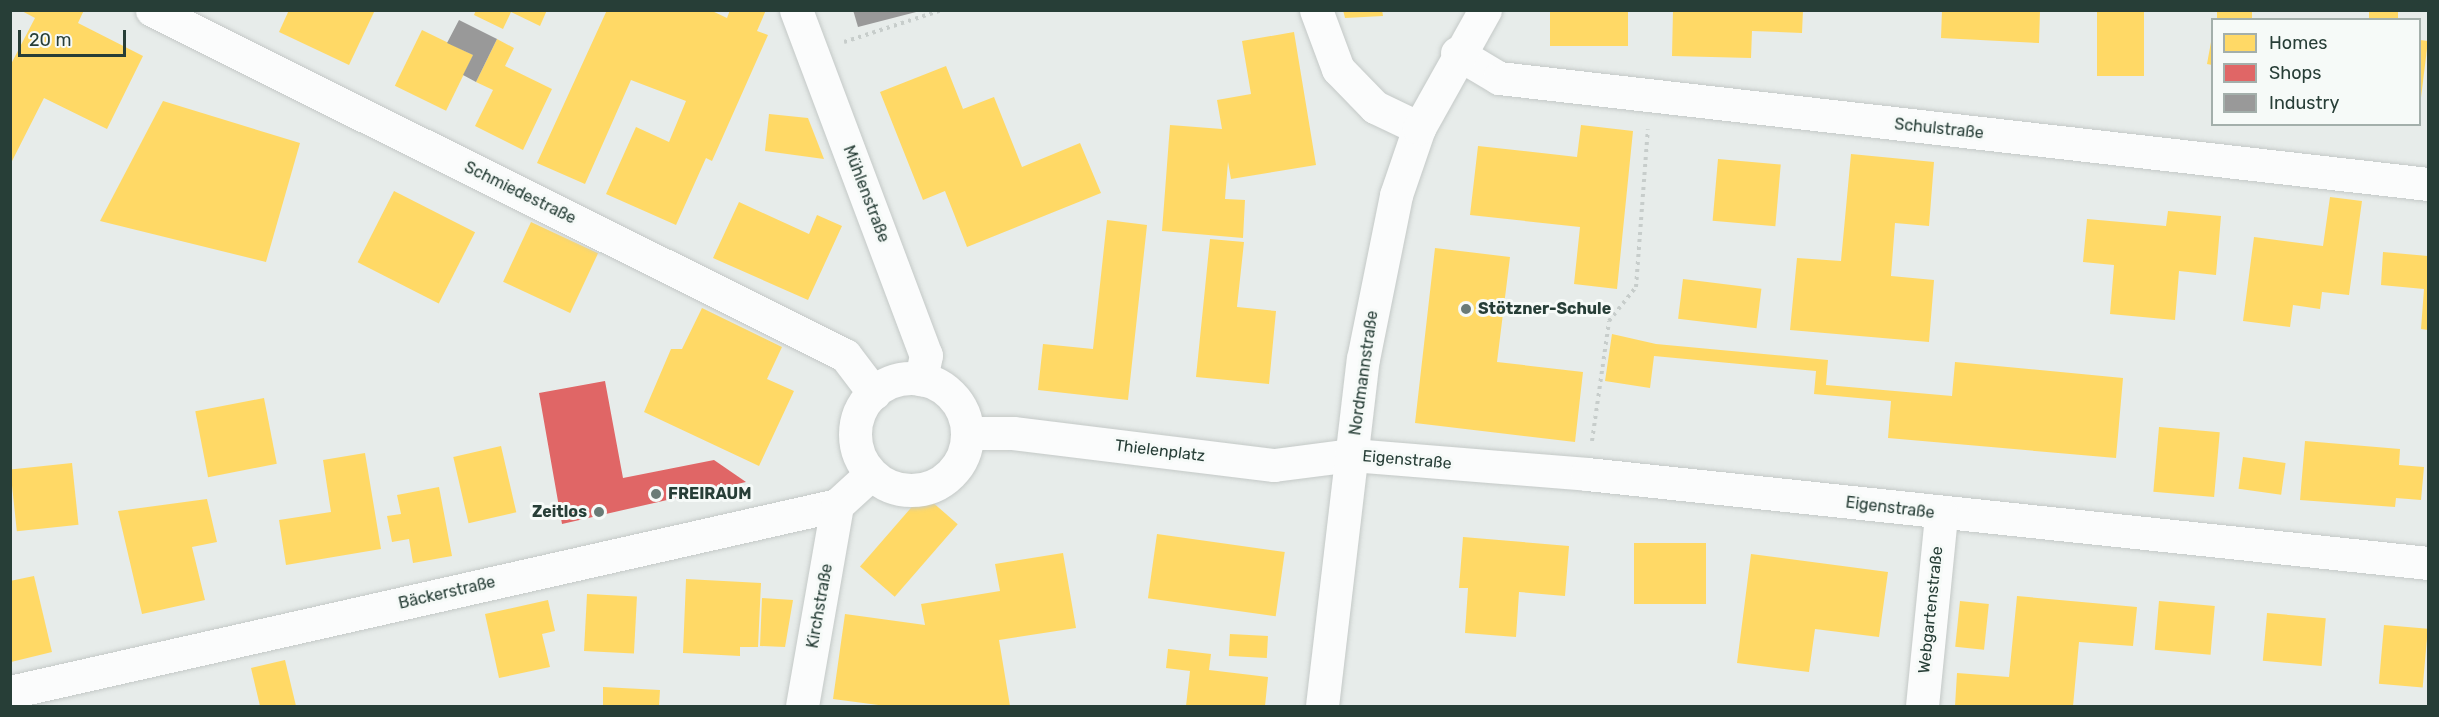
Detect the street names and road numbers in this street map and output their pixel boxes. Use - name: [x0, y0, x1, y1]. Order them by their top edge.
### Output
- street label: Schulstraße: [1893, 115, 1985, 143]
- street label: Mühlenstraße: [839, 143, 893, 245]
- street label: Schmiedestraße: [461, 158, 579, 228]
- street label: Nordmannstraße: [1346, 309, 1382, 437]
- street label: Thielenplatz: [1114, 436, 1206, 466]
- street label: Eigenstraße: [1362, 447, 1452, 473]
- street label: Eigenstraße: [1844, 493, 1936, 523]
- street label: Webgartenstraße: [1915, 545, 1947, 675]
- street label: Kirchstraße: [803, 562, 837, 650]
- street label: Bäckerstraße: [397, 573, 497, 613]

